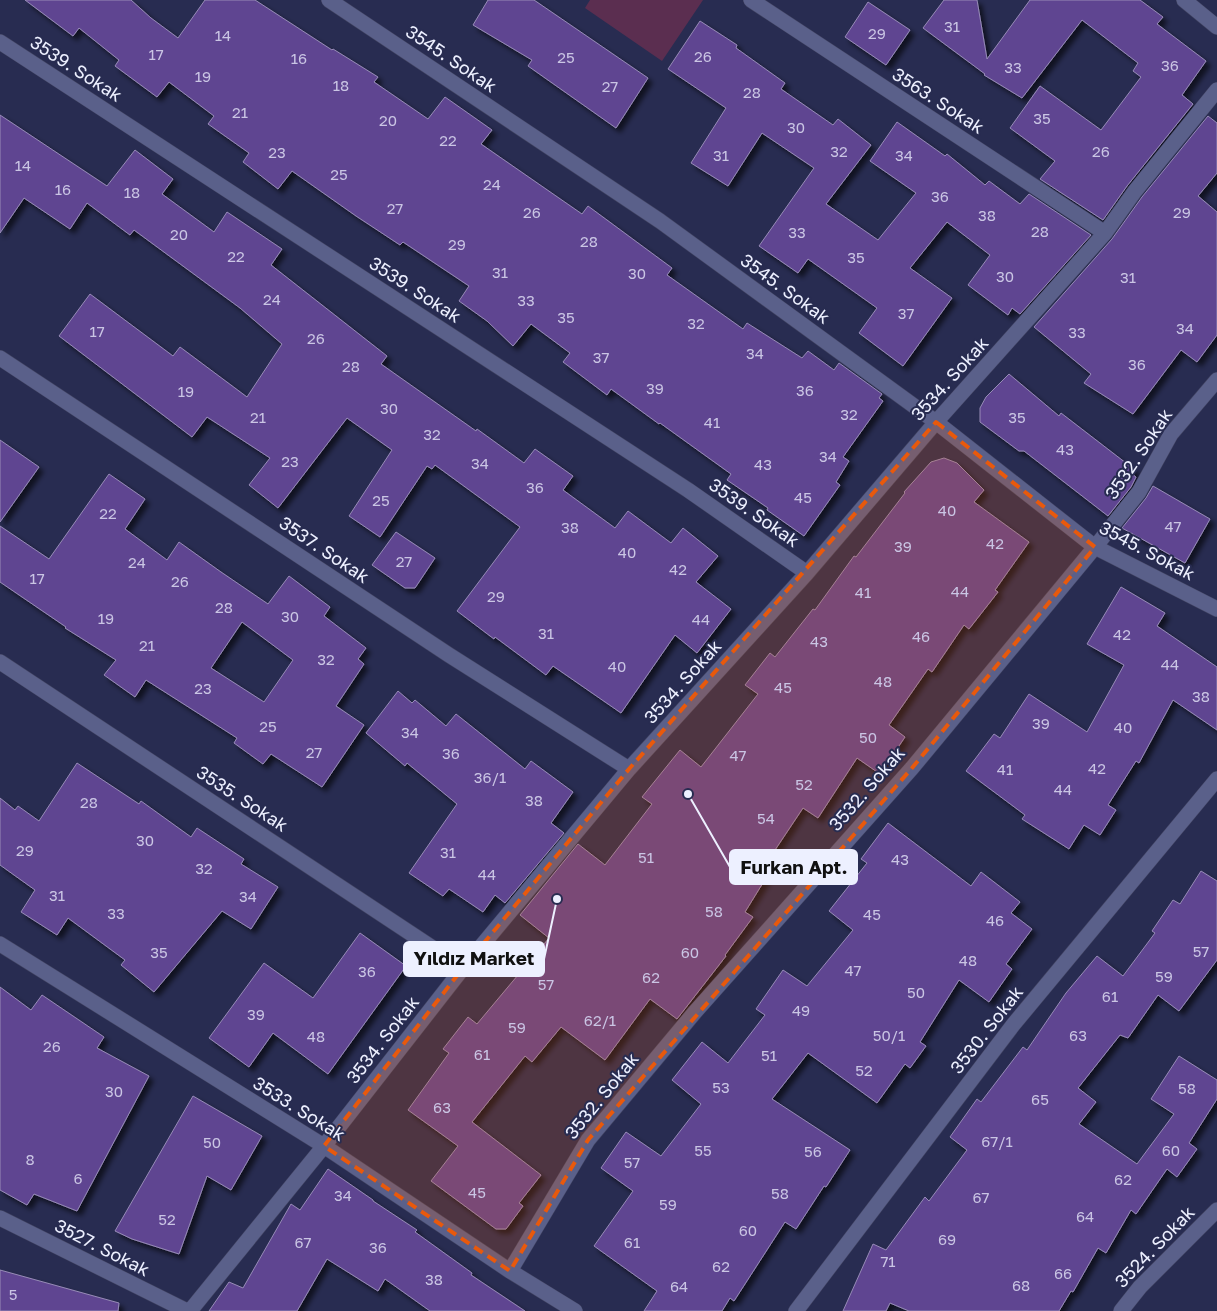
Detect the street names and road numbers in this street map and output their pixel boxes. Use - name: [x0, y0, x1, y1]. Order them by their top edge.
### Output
- street label: 3545. Sokak: [402, 20, 501, 97]
- street label: 3539. Sokak: [27, 30, 127, 106]
- street label: 3563. Sokak: [889, 62, 989, 138]
- street label: 3545. Sokak: [737, 248, 835, 328]
- street label: 3539. Sokak: [366, 251, 466, 327]
- street label: 3534. Sokak: [906, 332, 993, 425]
- street label: 3532. Sokak: [1100, 404, 1177, 503]
- street label: 3539. Sokak: [705, 473, 804, 551]
- street label: 3537. Sokak: [275, 511, 374, 587]
- street label: 3545. Sokak: [1096, 516, 1199, 584]
- street label: 3534. Sokak: [639, 635, 726, 728]
- street label: 3532. Sokak: [824, 742, 909, 835]
- street label: 3535. Sokak: [193, 760, 292, 836]
- street label: 3530. Sokak: [945, 981, 1027, 1078]
- street label: 3534. Sokak: [341, 991, 423, 1088]
- street label: 3532. Sokak: [560, 1048, 643, 1143]
- street label: 3533. Sokak: [249, 1071, 350, 1145]
- street label: 3524. Sokak: [1110, 1201, 1199, 1292]
- street label: 3527. Sokak: [51, 1214, 154, 1280]

